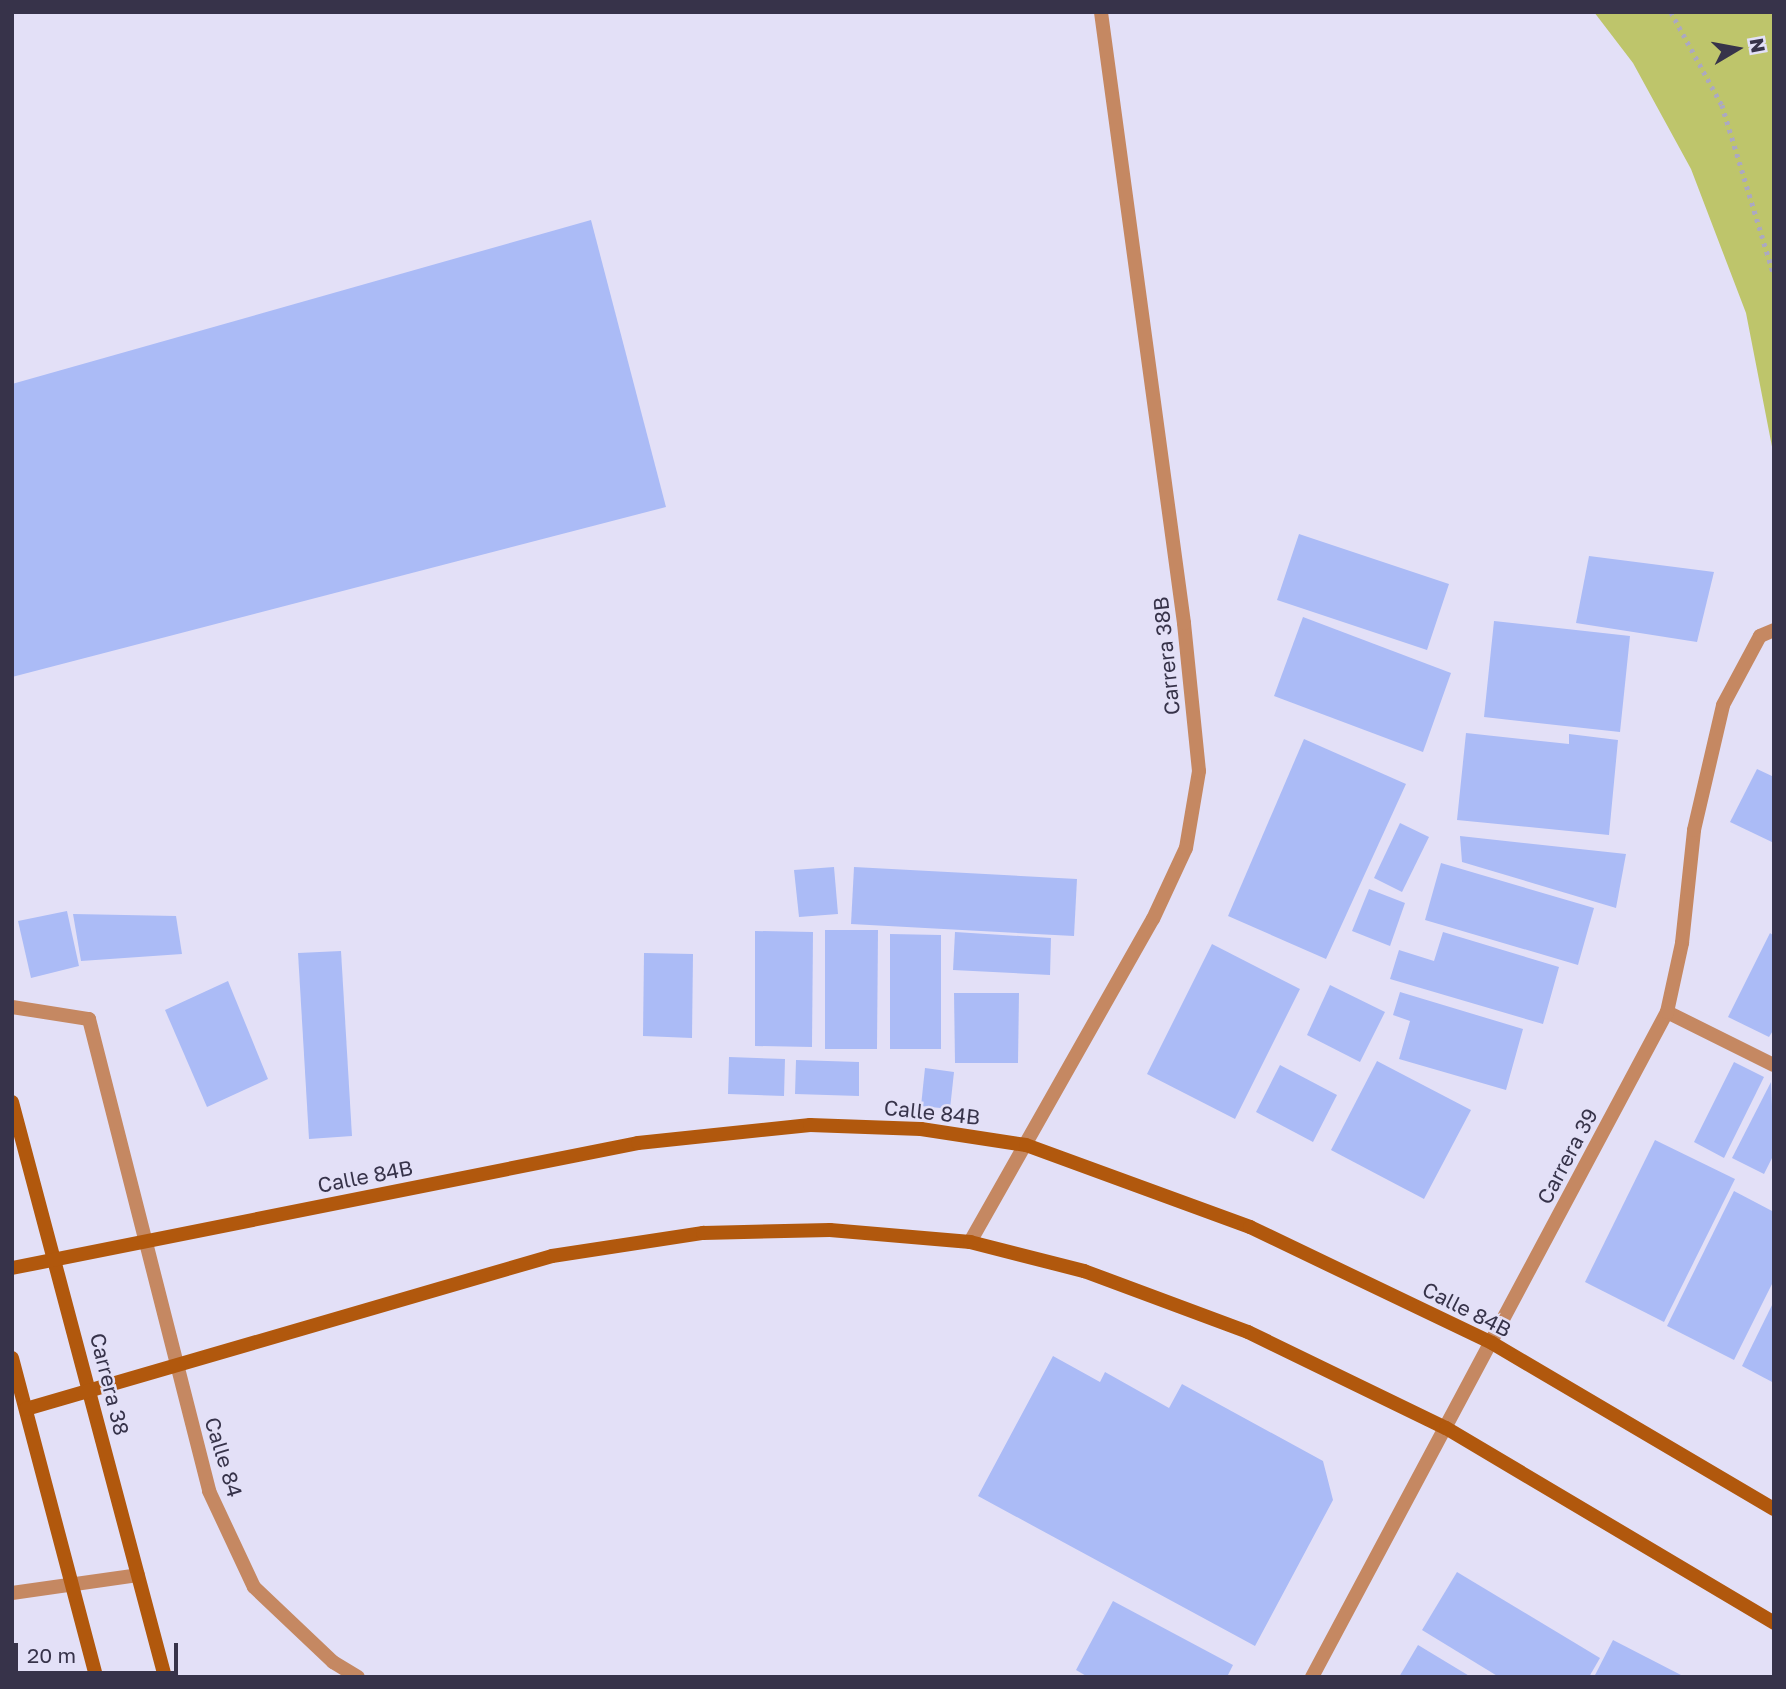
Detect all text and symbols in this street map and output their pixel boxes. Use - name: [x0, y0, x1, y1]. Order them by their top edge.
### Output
- north arrow: [1702, 14, 1772, 84]
- text: N: [1746, 36, 1771, 54]
- street label: Carrera 38B: [1147, 596, 1185, 716]
- street label: Calle 84B: [883, 1094, 981, 1130]
- street label: Carrera 39: [1531, 1104, 1603, 1208]
- street label: Calle 84B: [315, 1154, 415, 1198]
- street label: Calle 84B: [1418, 1276, 1516, 1342]
- street label: Carrera 38: [85, 1330, 135, 1438]
- street label: Calle 84: [200, 1414, 248, 1500]
- scale bar: [18, 1630, 182, 1674]
- text: 20 m: [27, 1642, 76, 1668]

